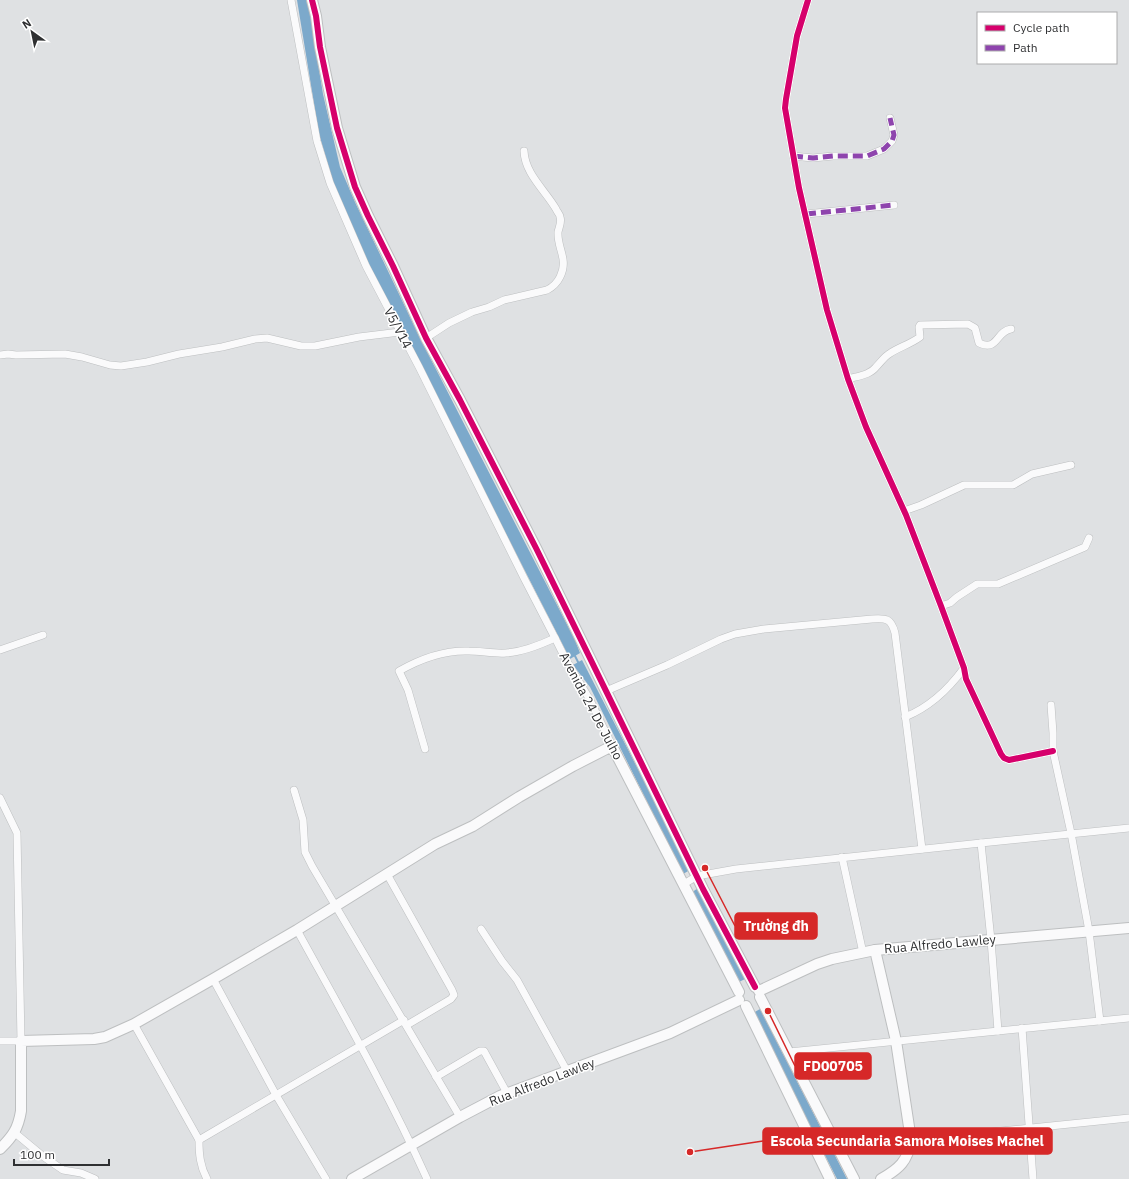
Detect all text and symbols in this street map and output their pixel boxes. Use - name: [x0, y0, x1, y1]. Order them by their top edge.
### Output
- north arrow: [12, 12, 52, 52]
- legend: [977, 12, 1117, 64]
- text: N: [19, 16, 34, 32]
- text: Cycle path: [1013, 20, 1070, 35]
- text: Path: [1013, 40, 1038, 55]
- street label: V5/V14: [380, 304, 416, 352]
- street label: Avenida 24 De Julho: [555, 649, 627, 763]
- callout: Trường đh: [735, 913, 817, 939]
- text: Trường đh: [743, 917, 809, 935]
- street label: Rua Alfredo Lawley: [883, 931, 997, 957]
- callout: FD00705: [795, 1053, 871, 1079]
- street label: Rua Alfredo Lawley: [487, 1054, 598, 1110]
- text: FD00705: [803, 1057, 863, 1075]
- callout: Escola Secundaria Samora Moises Machel: [763, 1128, 1052, 1154]
- text: Escola Secundaria Samora Moises Machel: [770, 1132, 1044, 1150]
- scale bar: [14, 1141, 109, 1167]
- text: 100 m: [20, 1147, 55, 1162]

